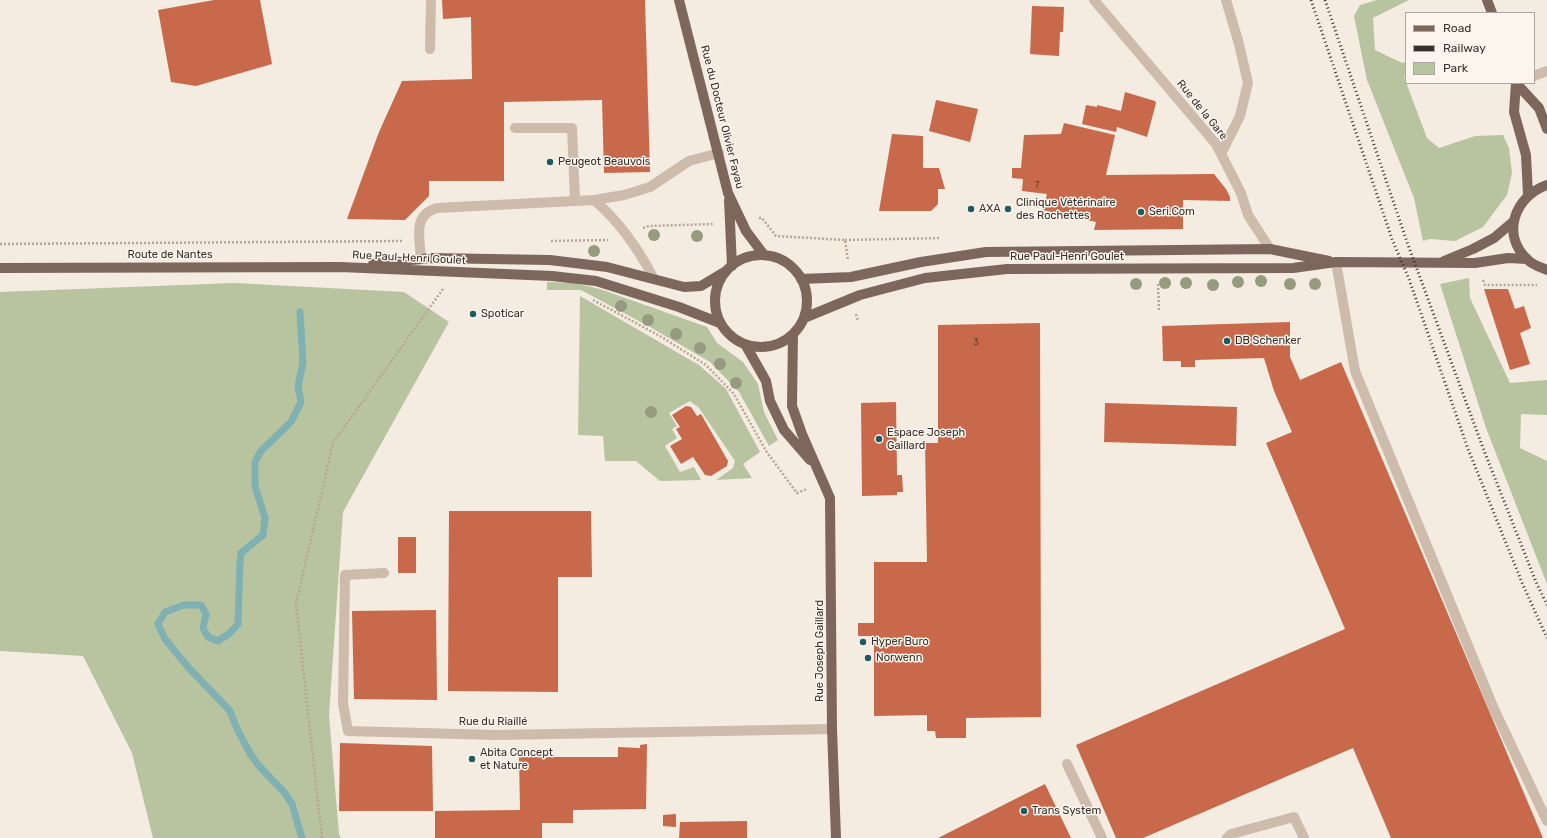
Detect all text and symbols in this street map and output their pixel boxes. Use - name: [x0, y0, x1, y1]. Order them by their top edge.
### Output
- legend: [1405, 12, 1535, 84]
- text: Road: [1443, 21, 1471, 35]
- text: Railway: [1443, 41, 1486, 55]
- street label: Rue du Docteur Olivier Fayau: [698, 44, 746, 190]
- text: Park: [1443, 61, 1468, 75]
- street label: Rue de la Gare: [1174, 77, 1230, 143]
- place label: Peugeot Beauvois: [558, 155, 650, 169]
- marker: Peugeot Beauvois: [545, 157, 555, 167]
- house number: 7: [1035, 180, 1039, 190]
- place label: Clinique Vétérinaire des Rochettes: [1016, 196, 1116, 222]
- place label: AXA: [979, 202, 1001, 216]
- marker: AXA: [966, 204, 976, 214]
- marker: Clinique Vétérinaire des Rochettes: [1003, 204, 1013, 214]
- place label: Seri.Com: [1149, 205, 1195, 219]
- marker: Seri.Com: [1136, 207, 1146, 217]
- street label: Route de Nantes: [127, 248, 213, 262]
- street label: Rue Paul-Henri Goulet: [352, 248, 466, 268]
- street label: Rue Paul-Henri Goulet: [1010, 250, 1124, 264]
- place label: Spoticar: [481, 307, 524, 321]
- marker: Spoticar: [468, 309, 478, 319]
- place label: DB Schenker: [1235, 334, 1301, 348]
- marker: DB Schenker: [1222, 336, 1232, 346]
- house number: 3: [973, 337, 979, 347]
- place label: Espace Joseph Gaillard: [887, 426, 965, 452]
- marker: Espace Joseph Gaillard: [874, 434, 884, 444]
- street label: Rue Joseph Gaillard: [813, 600, 827, 702]
- place label: Hyper Buro: [871, 635, 929, 649]
- marker: Hyper Buro: [858, 637, 868, 647]
- place label: Norwenn: [876, 651, 922, 665]
- marker: Norwenn: [863, 653, 873, 663]
- street label: Rue du Riaillé: [459, 715, 527, 729]
- place label: Abita Concept et Nature: [480, 746, 553, 772]
- marker: Abita Concept et Nature: [467, 754, 477, 764]
- place label: Trans System: [1032, 804, 1101, 818]
- marker: Trans System: [1019, 806, 1029, 816]

